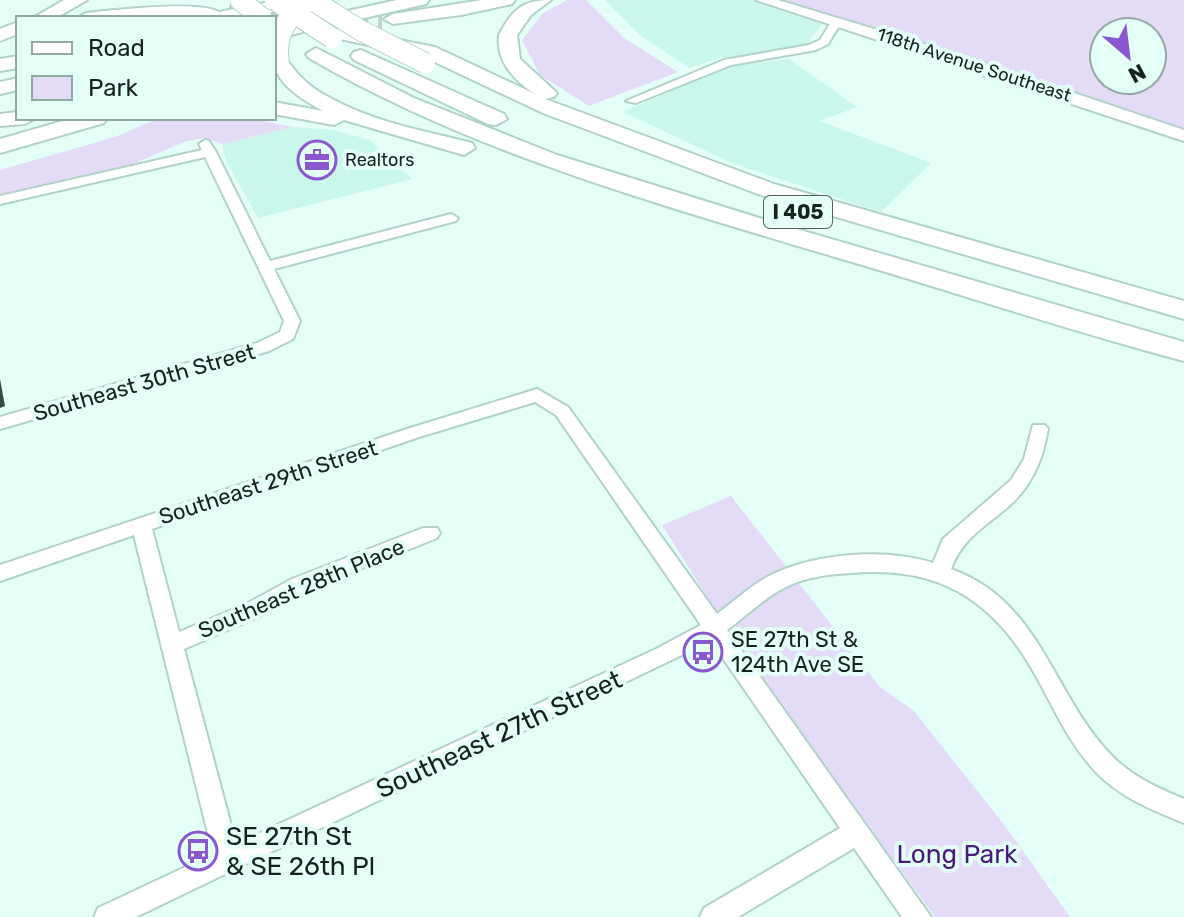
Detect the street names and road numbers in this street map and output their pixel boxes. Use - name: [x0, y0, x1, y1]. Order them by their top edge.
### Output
- street label: 118th Avenue Southeast: [874, 23, 1074, 107]
- road number: I 405: [764, 196, 832, 228]
- street label: Southeast 30th Street: [30, 338, 258, 427]
- street label: Southeast 29th Street: [155, 434, 381, 531]
- street label: Southeast 28th Place: [194, 533, 408, 644]
- street label: Southeast 27th Street: [371, 664, 627, 805]

